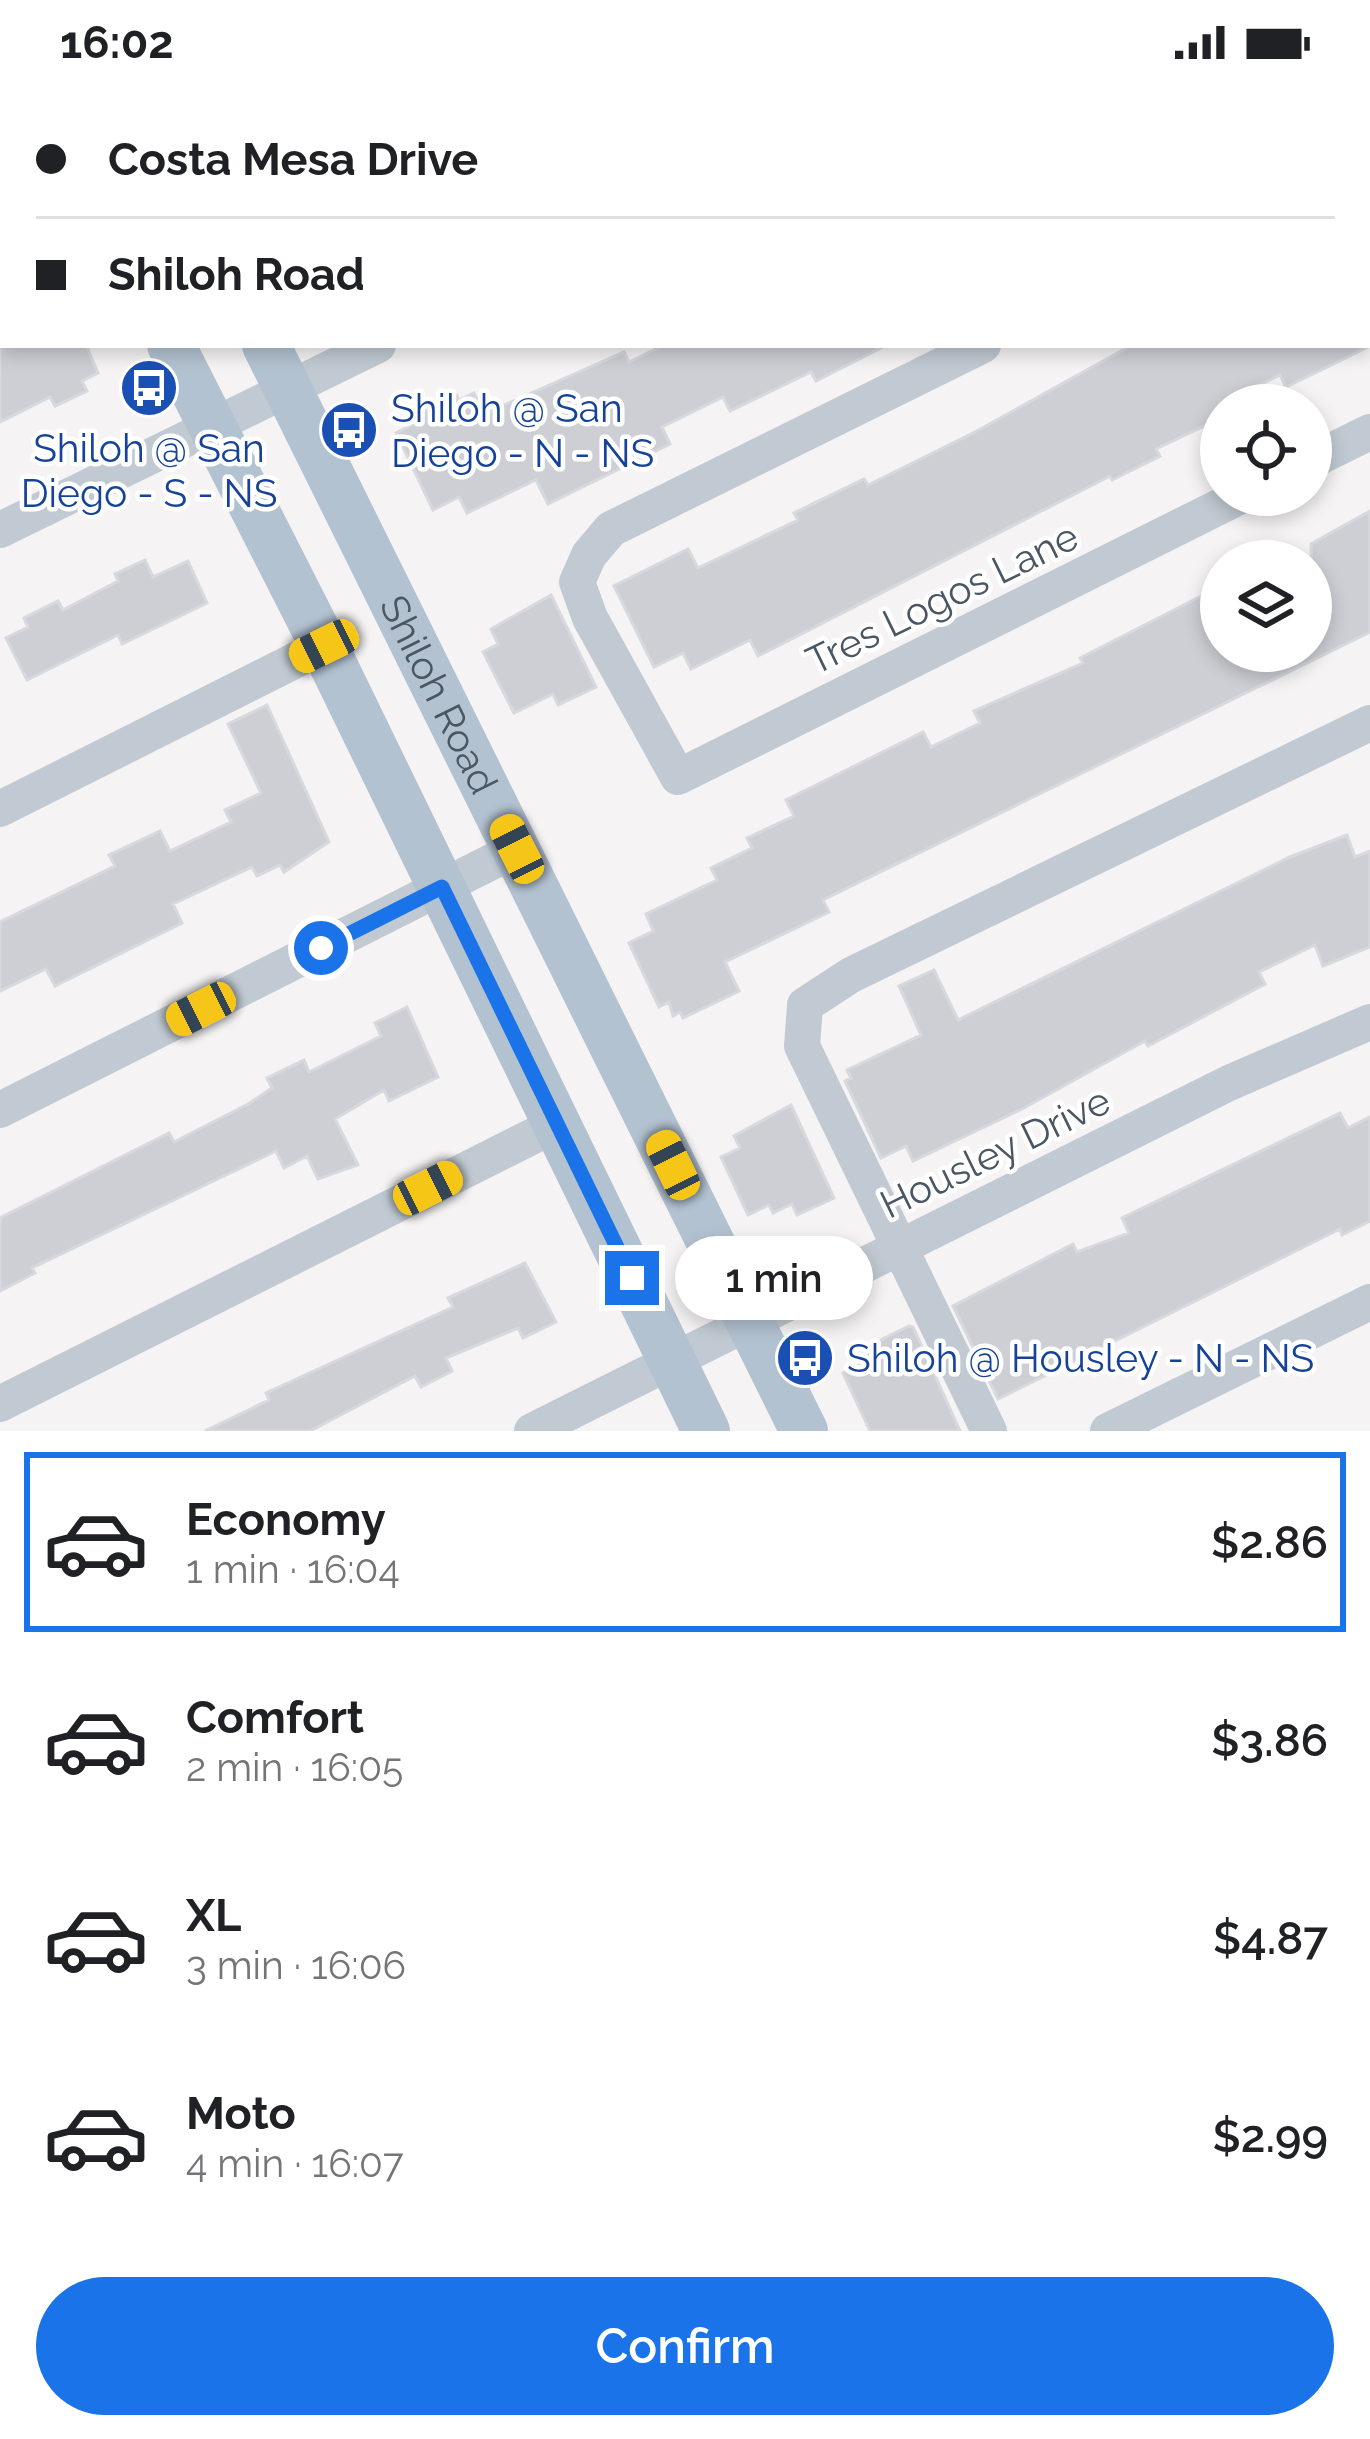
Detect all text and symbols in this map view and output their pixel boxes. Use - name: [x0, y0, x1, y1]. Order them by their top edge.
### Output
- text: 16:02: [60, 16, 174, 69]
- text: Costa Mesa Drive: [108, 133, 478, 186]
- text: Shiloh Road: [108, 248, 365, 301]
- bus stop icon: Shiloh @ San Diego - S - NS: [118, 357, 180, 419]
- map controls: [1200, 384, 1332, 672]
- button: locate: [1200, 384, 1332, 516]
- place label: Shiloh @ San Diego - N - NS: [391, 385, 654, 476]
- bus stop icon: Shiloh @ San Diego - N - NS: [318, 399, 380, 461]
- place label: Shiloh @ San Diego - S - NS: [21, 425, 277, 516]
- street label: Tres Logos Lane: [799, 512, 1085, 684]
- button: layers: [1200, 540, 1332, 672]
- street label: Shiloh Road: [371, 588, 507, 801]
- car: [284, 614, 364, 678]
- car: [485, 809, 549, 889]
- route start: [294, 921, 348, 975]
- car: [161, 977, 241, 1041]
- street label: Housley Drive: [873, 1077, 1117, 1227]
- car: [641, 1125, 705, 1205]
- car: [388, 1156, 468, 1220]
- callout: 1 min: [674, 1236, 872, 1320]
- route end: [605, 1251, 659, 1305]
- text: 1 min: [726, 1255, 822, 1301]
- bus stop icon: Shiloh @ Housley - N - NS: [774, 1327, 836, 1389]
- place label: Shiloh @ Housley - N - NS: [847, 1335, 1314, 1381]
- icon: car: [42, 1488, 150, 1596]
- text: Economy: [186, 1493, 386, 1546]
- text: $2.86: [1211, 1516, 1328, 1569]
- text: 1 min · 16:04: [186, 1546, 400, 1592]
- icon: car: [42, 1686, 150, 1794]
- text: Comfort: [186, 1691, 364, 1744]
- text: $3.86: [1211, 1714, 1328, 1767]
- text: 2 min · 16:05: [186, 1744, 403, 1790]
- icon: car: [42, 1884, 150, 1992]
- text: XL: [186, 1889, 241, 1942]
- text: $4.87: [1213, 1912, 1328, 1965]
- text: 3 min · 16:06: [186, 1942, 406, 1988]
- icon: car: [42, 2082, 150, 2190]
- text: Moto: [186, 2087, 296, 2140]
- text: $2.99: [1212, 2110, 1328, 2163]
- text: 4 min · 16:07: [186, 2140, 404, 2186]
- button: Confirm: [36, 2277, 1334, 2415]

